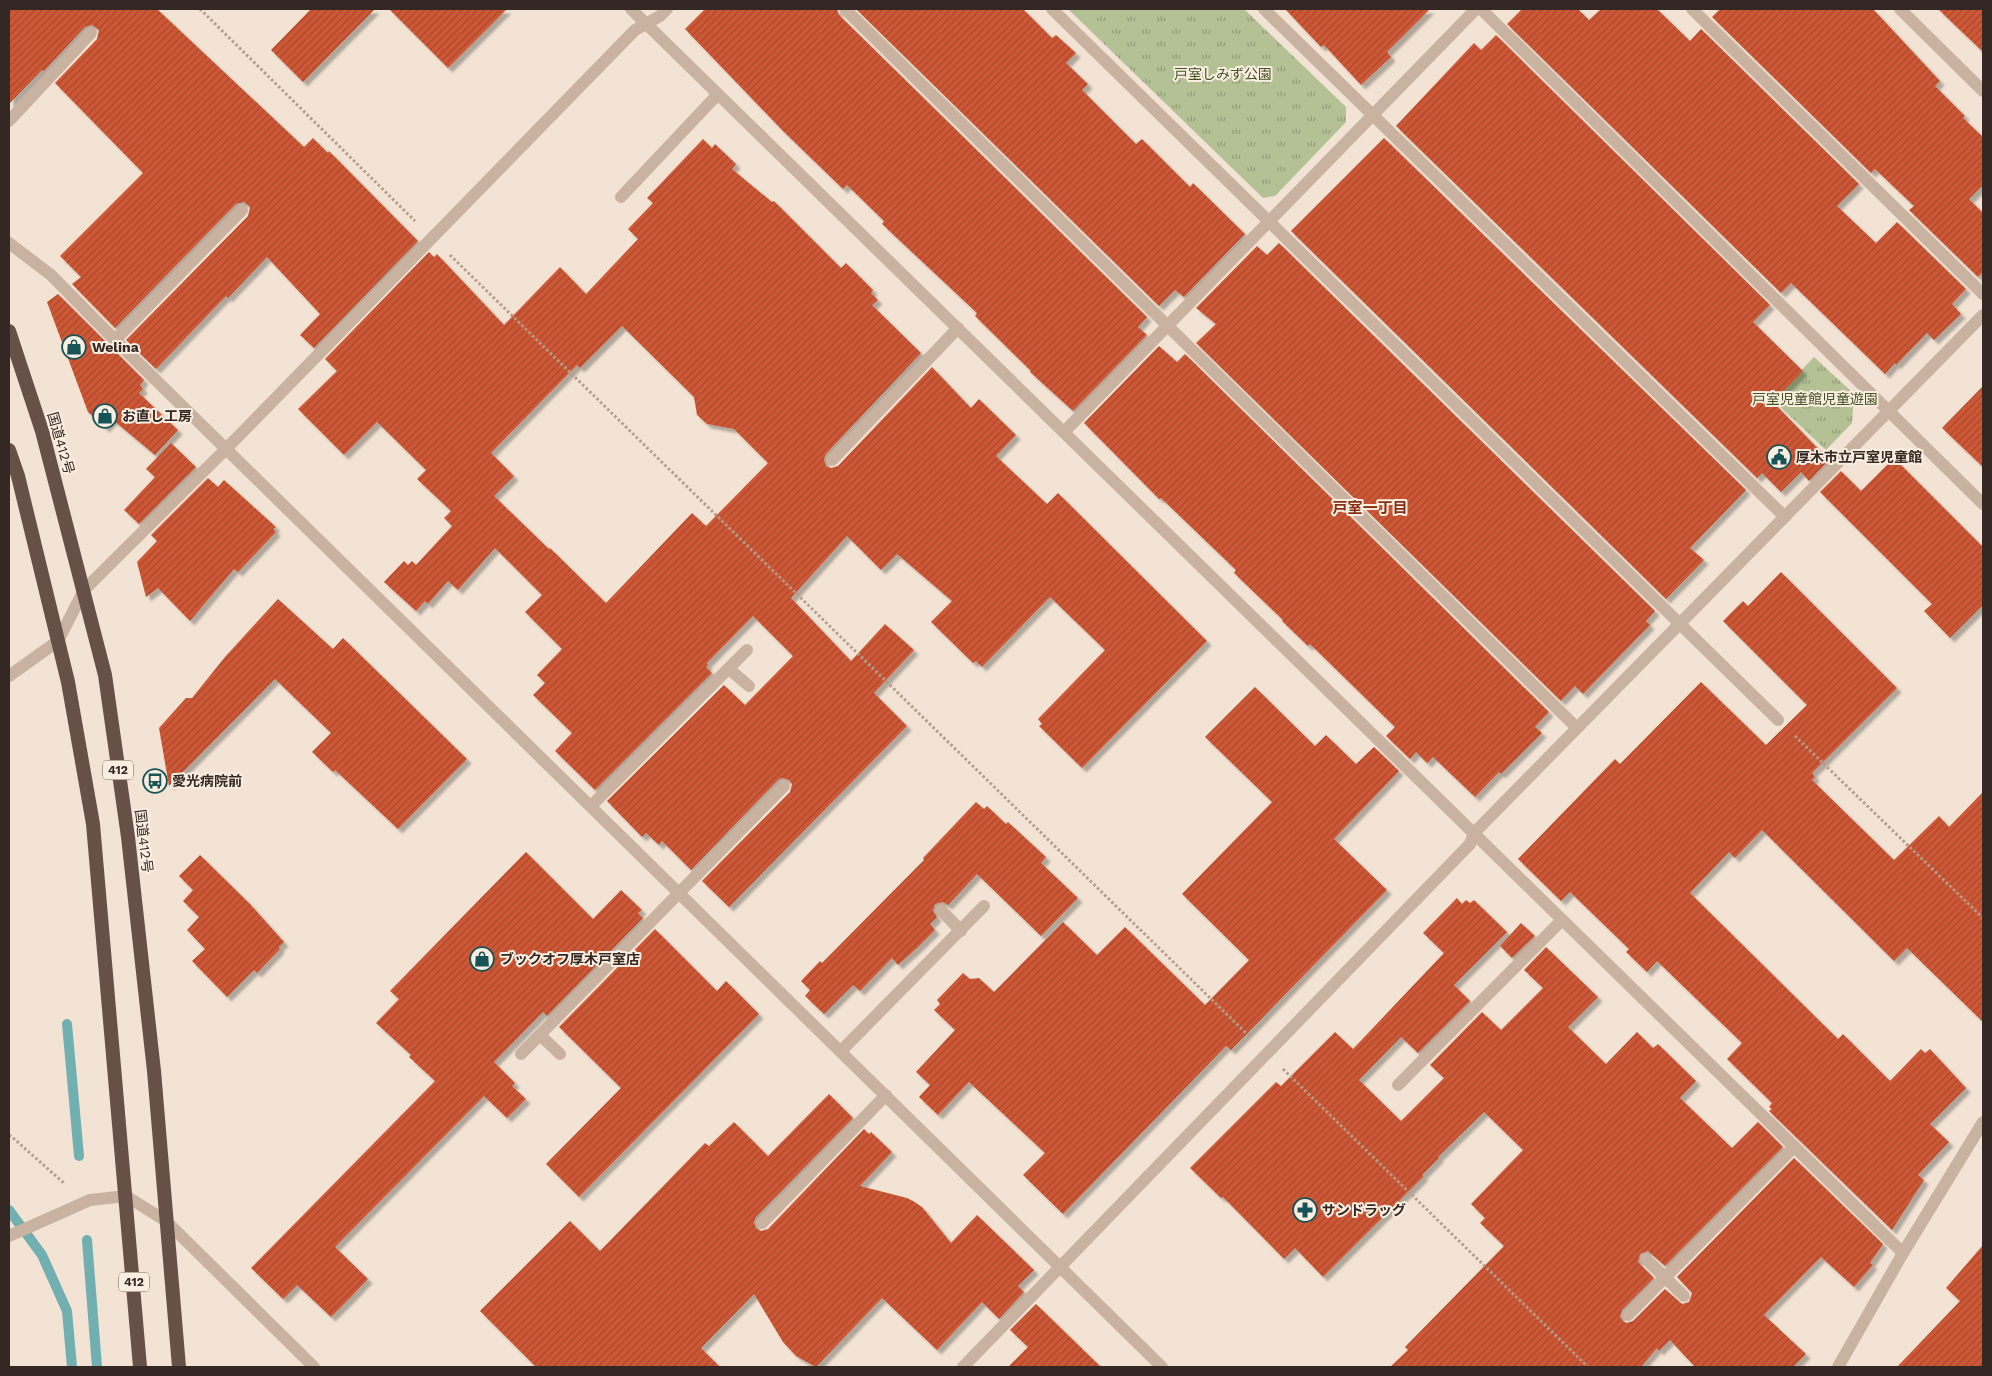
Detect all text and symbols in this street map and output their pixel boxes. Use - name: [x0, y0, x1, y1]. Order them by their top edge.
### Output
- park label: 戸室しみず公園: [1174, 66, 1272, 82]
- shop icon: Welina: [61, 334, 87, 360]
- place label: Welina: [92, 339, 140, 355]
- park label: 戸室児童館児童遊園: [1752, 391, 1878, 407]
- shop icon: お直し工房: [92, 403, 118, 429]
- place label: お直し工房: [122, 408, 192, 424]
- street label: 国道412号: [44, 410, 78, 476]
- public building icon: 厚木市立戸室児童館: [1766, 444, 1792, 470]
- place label: 厚木市立戸室児童館: [1796, 449, 1922, 465]
- district label: 戸室一丁目: [1332, 499, 1408, 517]
- road number: 412: [103, 760, 133, 780]
- bus stop icon: 愛光病院前: [142, 768, 168, 794]
- place label: 愛光病院前: [172, 773, 242, 789]
- street label: 国道412号: [132, 808, 156, 874]
- shop icon: ブックオフ厚木戸室店: [469, 946, 495, 972]
- place label: ブックオフ厚木戸室店: [500, 951, 640, 967]
- pharmacy icon: サンドラッグ: [1292, 1197, 1318, 1223]
- place label: サンドラッグ: [1322, 1202, 1406, 1218]
- road number: 412: [119, 1272, 149, 1291]

